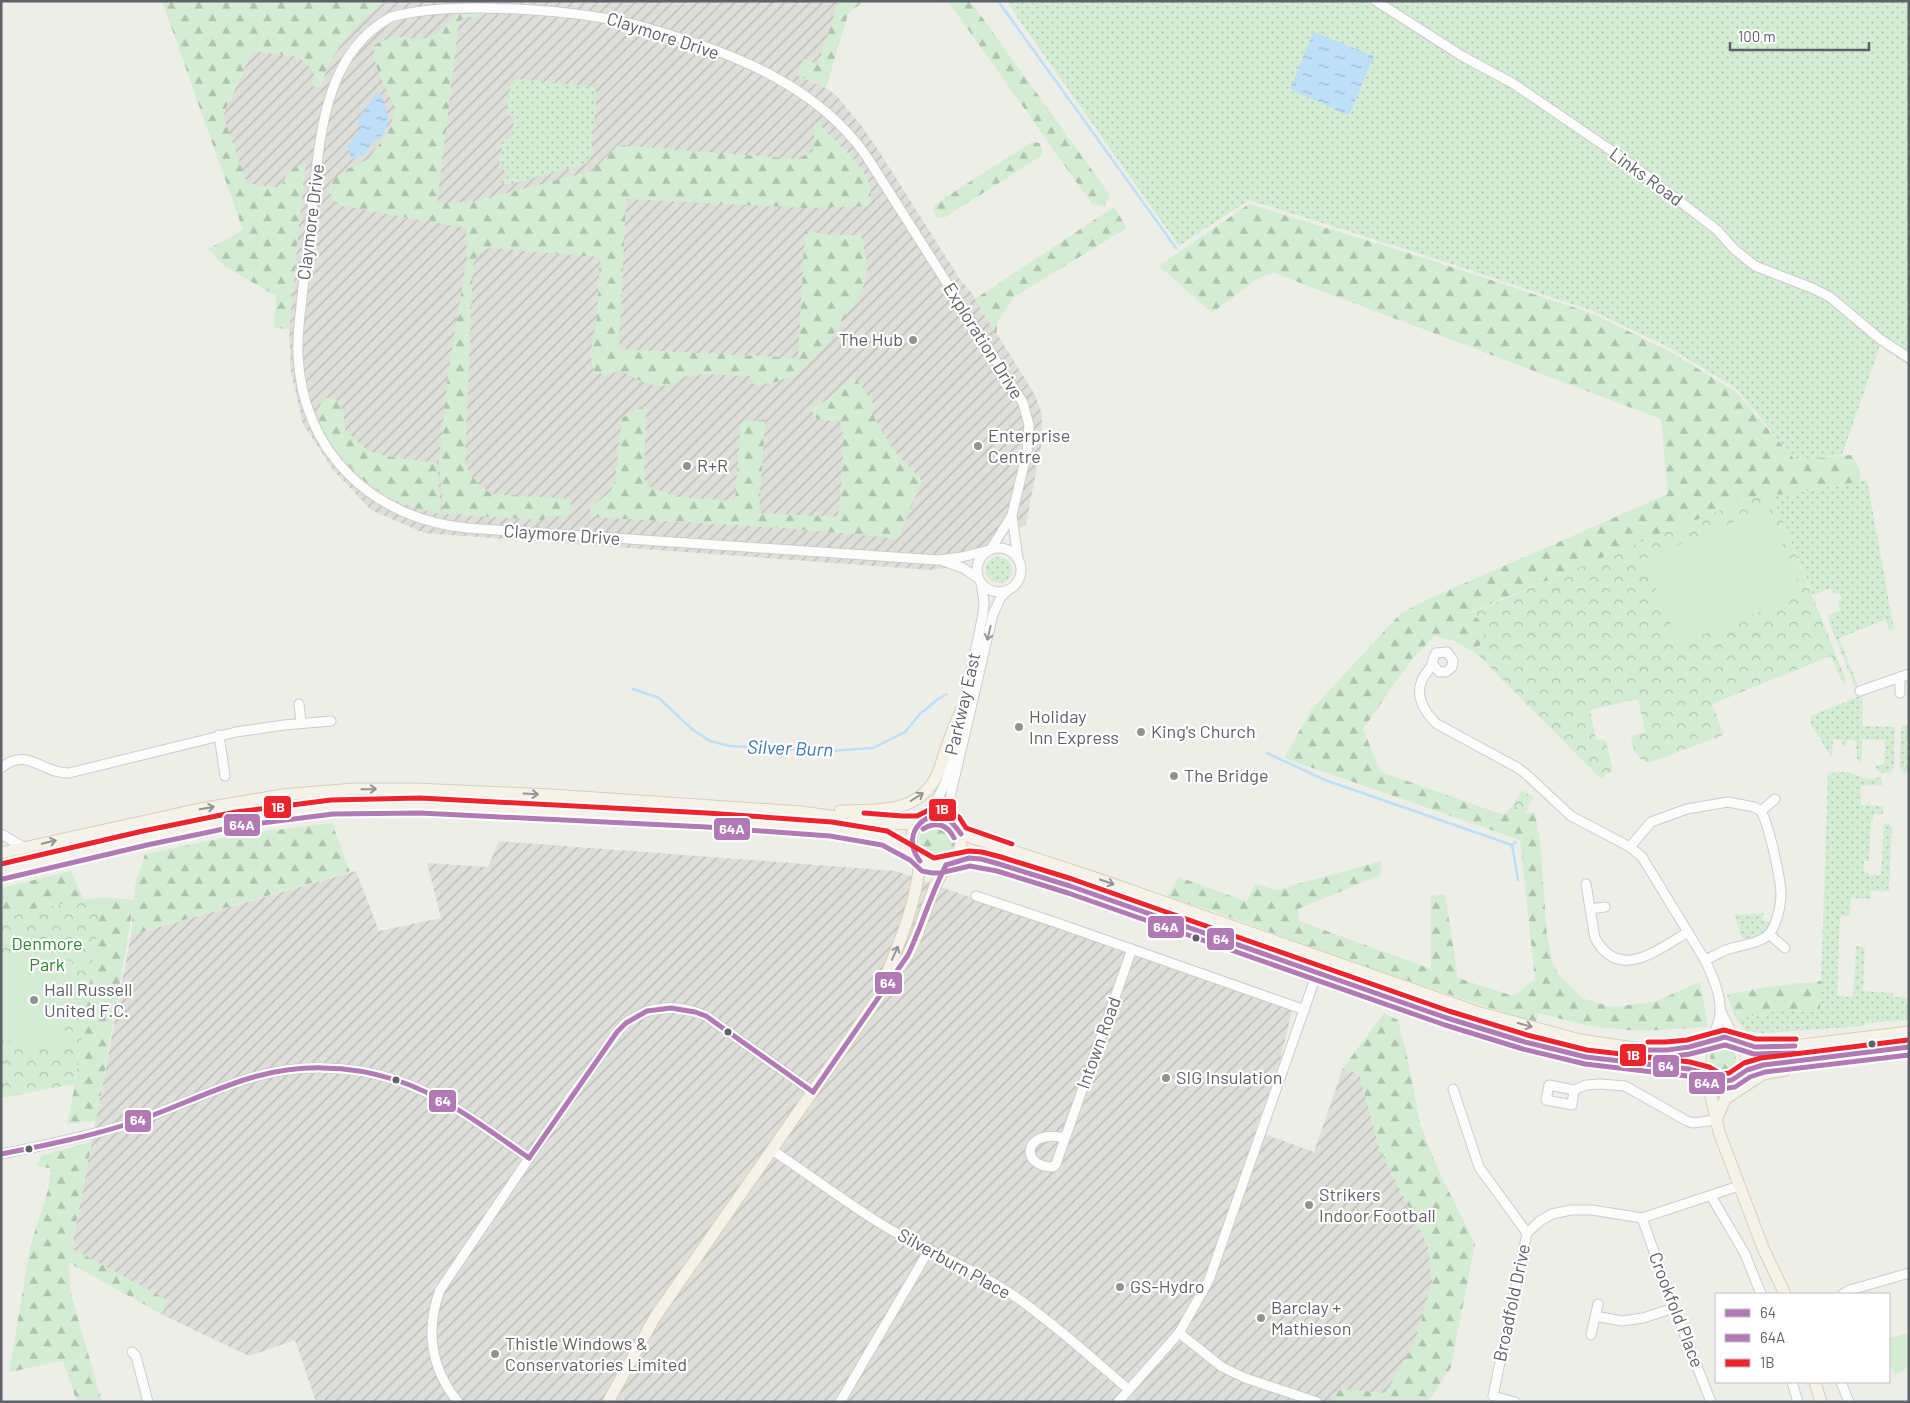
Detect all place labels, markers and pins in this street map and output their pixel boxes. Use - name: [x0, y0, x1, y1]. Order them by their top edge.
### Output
- place label: The Hub: [839, 328, 903, 350]
- marker: The Hub: [907, 334, 919, 346]
- place label: Enterprise Centre: [988, 424, 1070, 467]
- marker: Enterprise Centre: [972, 440, 984, 452]
- place label: R+R: [697, 454, 728, 476]
- marker: R+R: [681, 460, 693, 472]
- place label: Holiday Inn Express: [1029, 705, 1119, 748]
- place label: King's Church: [1151, 720, 1256, 742]
- marker: Holiday Inn Express: [1013, 721, 1025, 733]
- marker: King's Church: [1135, 726, 1147, 738]
- place label: The Bridge: [1184, 764, 1269, 786]
- marker: The Bridge: [1168, 770, 1180, 782]
- unlabelled marker: [1191, 933, 1201, 943]
- place label: Hall Russell United F.C.: [44, 978, 132, 1021]
- marker: Hall Russell United F.C.: [28, 994, 40, 1006]
- unlabelled marker: [723, 1027, 733, 1037]
- unlabelled marker: [1867, 1039, 1877, 1049]
- place label: SIG Insulation: [1176, 1066, 1282, 1088]
- marker: SIG Insulation: [1160, 1072, 1172, 1084]
- unlabelled marker: [391, 1075, 401, 1085]
- unlabelled marker: [24, 1144, 34, 1154]
- place label: Strikers Indoor Football: [1319, 1183, 1436, 1226]
- marker: Strikers Indoor Football: [1303, 1199, 1315, 1211]
- place label: GS-Hydro: [1130, 1275, 1205, 1297]
- marker: GS-Hydro: [1114, 1281, 1126, 1293]
- place label: Barclay + Mathieson: [1271, 1296, 1351, 1339]
- marker: Barclay + Mathieson: [1255, 1312, 1267, 1324]
- place label: Thistle Windows & Conservatories Limited: [505, 1332, 687, 1375]
- marker: Thistle Windows & Conservatories Limited: [489, 1348, 501, 1360]

